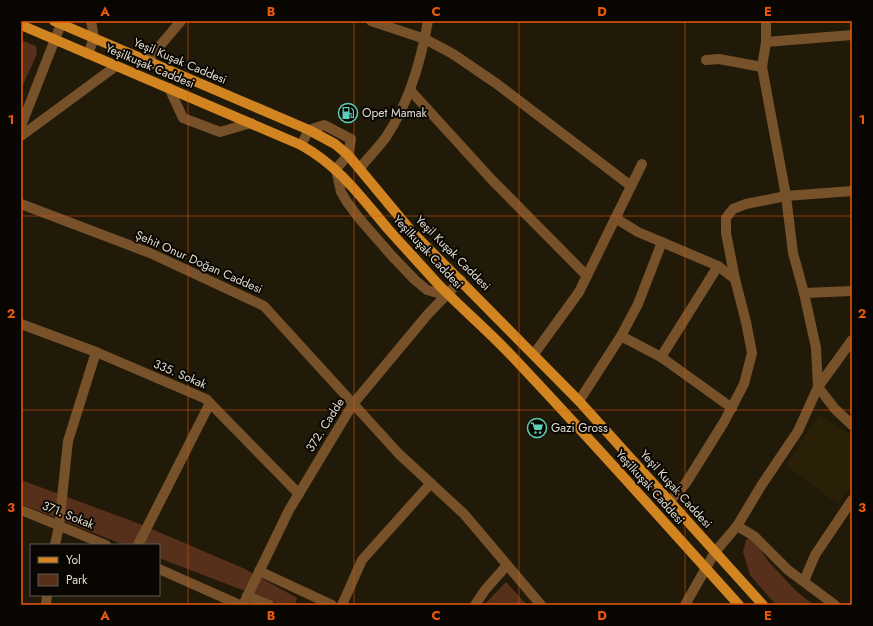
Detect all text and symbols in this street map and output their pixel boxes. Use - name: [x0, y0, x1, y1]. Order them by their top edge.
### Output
- text: A: [99, 2, 110, 21]
- text: B: [267, 2, 276, 21]
- text: C: [431, 2, 441, 21]
- text: D: [597, 2, 607, 21]
- text: E: [764, 2, 772, 21]
- street label: Yeşil Kuşak Caddesi: [130, 33, 230, 89]
- street label: Yeşilkuşak Caddesi: [103, 39, 197, 93]
- fuel station icon: Opet Mamak: [337, 102, 359, 124]
- place label: Opet Mamak: [362, 104, 428, 122]
- text: 1: [8, 110, 14, 129]
- text: 1: [859, 110, 865, 129]
- street label: Yeşilkuşak Caddesi: [389, 211, 467, 293]
- street label: Yeşil Kuşak Caddesi: [411, 211, 495, 295]
- street label: Şehit Onur Doğan Caddesi: [133, 226, 265, 298]
- text: 2: [7, 304, 15, 323]
- text: 2: [858, 304, 866, 323]
- street label: 335. Sokak: [150, 355, 210, 394]
- street label: 372. Cadde: [301, 395, 349, 455]
- supermarket icon: Gazi Gross: [526, 417, 548, 439]
- place label: Gazi Gross: [551, 419, 608, 437]
- street label: Yeşilkuşak Caddesi: [611, 446, 689, 528]
- street label: Yeşil Kuşak Caddesi: [636, 446, 716, 532]
- street label: 371. Sokak: [39, 496, 97, 534]
- text: 3: [7, 498, 15, 517]
- text: 3: [858, 498, 866, 517]
- legend: [30, 544, 160, 596]
- text: Yol: [66, 551, 81, 569]
- text: Park: [66, 571, 88, 589]
- text: A: [99, 606, 110, 625]
- text: B: [267, 606, 276, 625]
- text: C: [431, 606, 441, 625]
- text: D: [597, 606, 607, 625]
- text: E: [764, 606, 772, 625]

